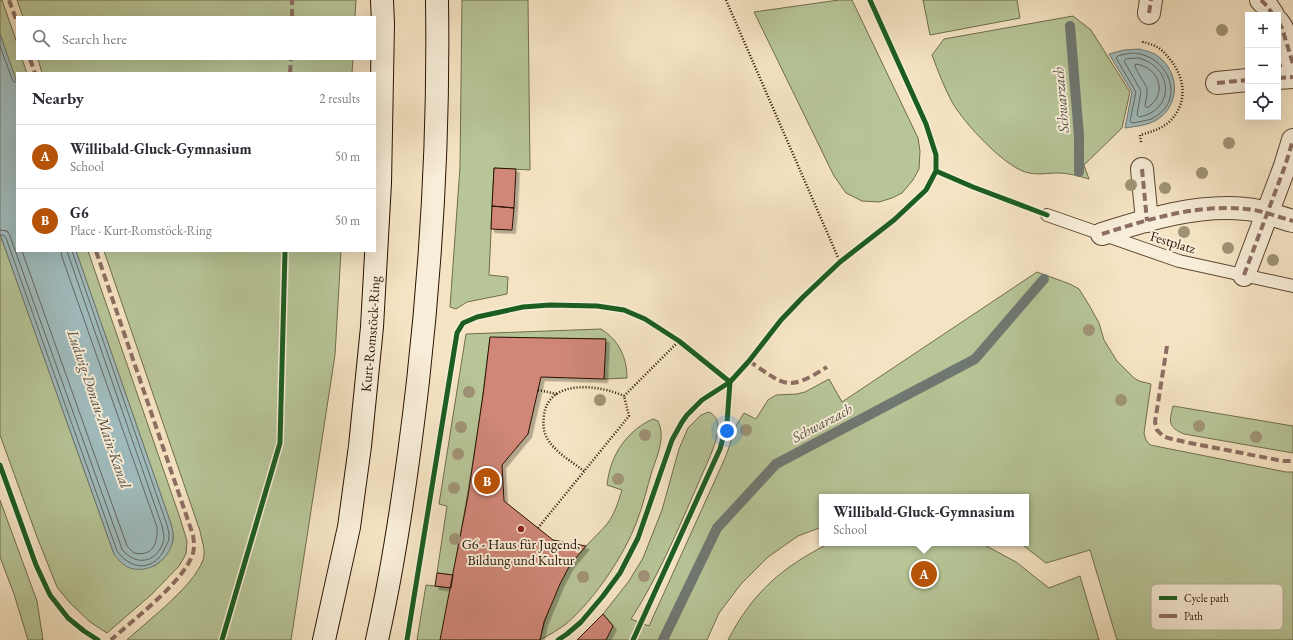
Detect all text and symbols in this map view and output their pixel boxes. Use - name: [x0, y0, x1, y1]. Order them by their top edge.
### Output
- map controls: [1245, 12, 1281, 120]
- button: +: [1245, 12, 1281, 48]
- search box: [16, 16, 376, 60]
- icon: search: [30, 27, 52, 49]
- text: Search here: [62, 29, 127, 48]
- button: −: [1245, 48, 1281, 84]
- water label: Schwarzach: [1048, 66, 1073, 135]
- button: locate: [1245, 84, 1281, 120]
- text: Nearby: [32, 87, 84, 109]
- text: 2 results: [319, 90, 360, 107]
- text: Willibald-Gluck-Gymnasium: [70, 139, 252, 158]
- text: A: [40, 148, 50, 165]
- text: 50 m: [335, 148, 360, 165]
- text: School: [70, 158, 104, 175]
- text: G6: [70, 203, 89, 222]
- text: B: [41, 212, 49, 229]
- text: 50 m: [335, 212, 360, 229]
- text: Place · Kurt-Romstöck-Ring: [70, 222, 212, 239]
- street label: Festplatz: [1148, 227, 1199, 258]
- street label: Kurt-Romstöck-Ring: [356, 274, 384, 393]
- water label: Ludwig-Donau-Main-Kanal: [63, 326, 136, 491]
- water label: Schwarzach: [787, 398, 856, 447]
- your location: [717, 421, 737, 441]
- pin: B: [474, 466, 500, 496]
- popup: [819, 494, 1029, 546]
- text: Willibald-Gluck-Gymnasium: [833, 502, 1015, 521]
- text: School: [833, 521, 867, 538]
- marker: G6 - Haus für Jugend, Bildung und Kultur: [516, 524, 526, 534]
- place label: G6 - Haus für Jugend, Bildung und Kultur: [462, 535, 580, 569]
- pin: A: [911, 559, 937, 589]
- legend: [1151, 584, 1283, 630]
- text: Cycle path: [1184, 591, 1229, 605]
- text: Path: [1184, 609, 1203, 623]

